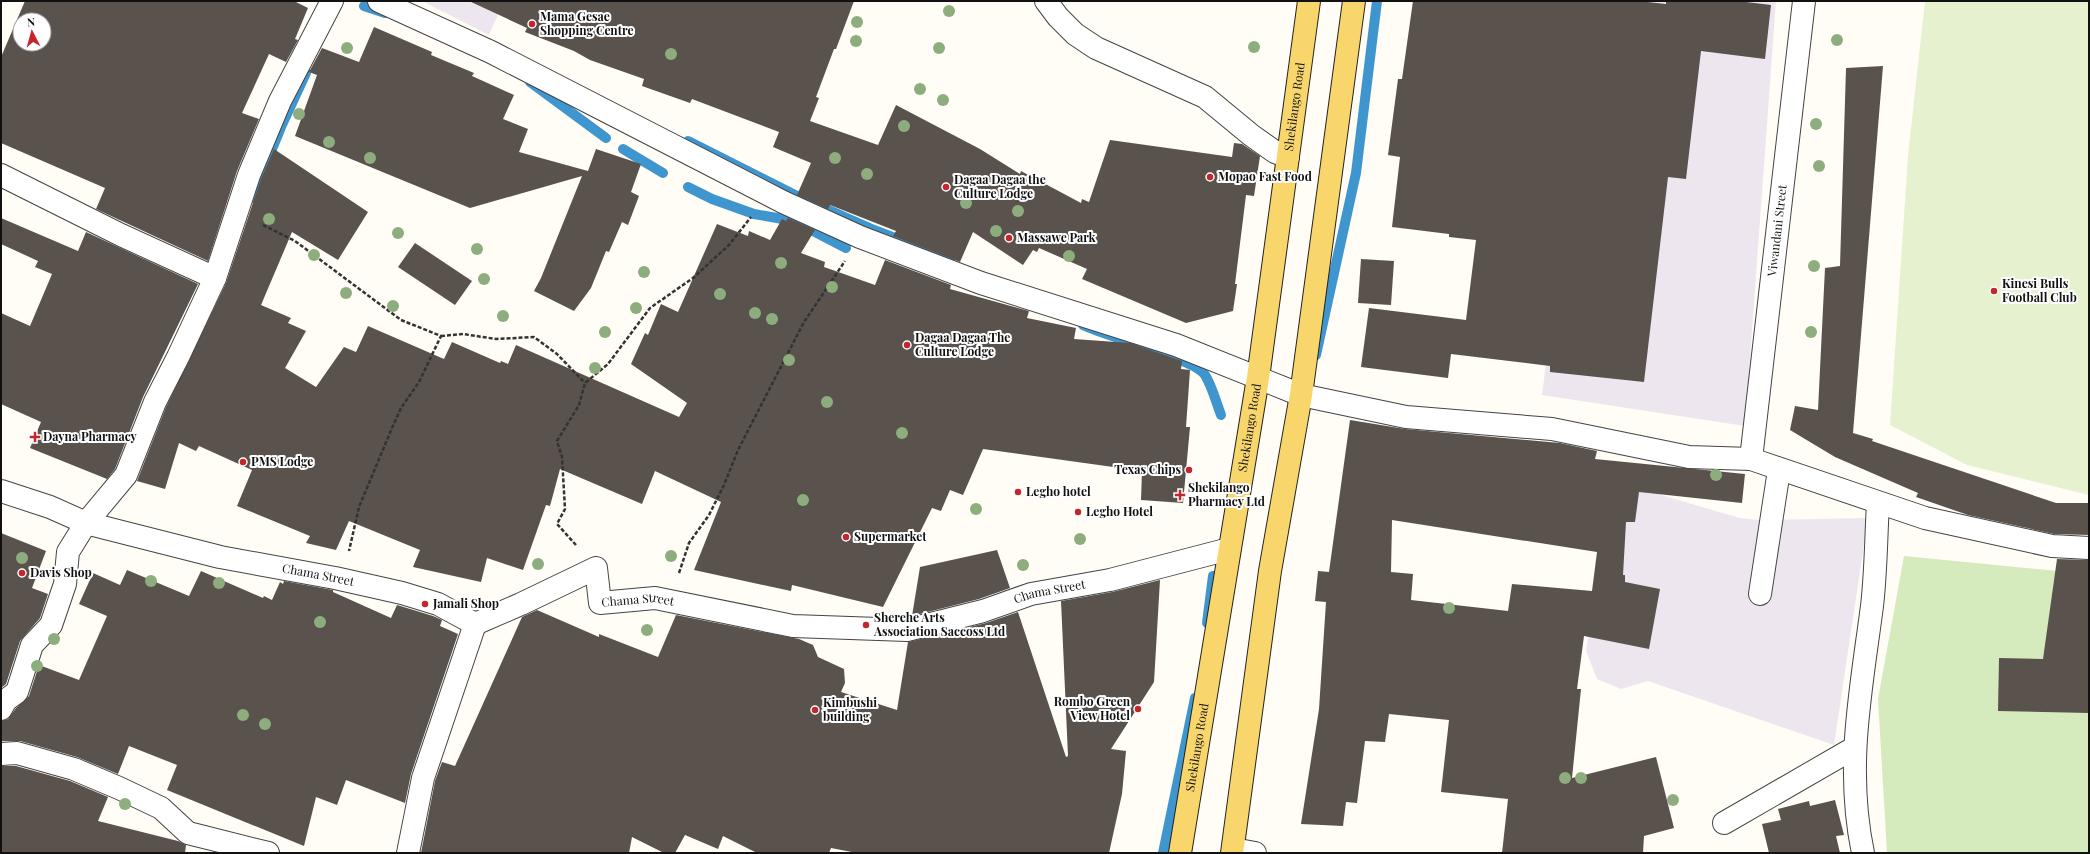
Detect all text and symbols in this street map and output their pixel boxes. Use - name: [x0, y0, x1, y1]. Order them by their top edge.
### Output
- place label: Mama Gesae Shopping Centre: [540, 8, 633, 38]
- north arrow: [12, 12, 52, 52]
- text: N: [26, 14, 36, 29]
- marker: Mama Gesae Shopping Centre: [527, 19, 537, 29]
- street label: Shekilango Road: [1280, 61, 1308, 152]
- place label: Mopao Fast Food: [1218, 168, 1312, 184]
- place label: Dagaa Dagaa the Culture Lodge: [954, 171, 1046, 201]
- marker: Mopao Fast Food: [1205, 172, 1215, 182]
- marker: Dagaa Dagaa the Culture Lodge: [941, 182, 951, 192]
- street label: Viwandani Street: [1763, 183, 1790, 278]
- place label: Massawe Park: [1017, 229, 1097, 245]
- marker: Massawe Park: [1004, 233, 1014, 243]
- place label: Kinesi Bulls Football Club: [2002, 275, 2077, 305]
- marker: Kinesi Bulls Football Club: [1989, 286, 1999, 296]
- place label: Dagaa Dagaa The Culture Lodge: [915, 329, 1010, 359]
- marker: Dagaa Dagaa The Culture Lodge: [902, 340, 912, 350]
- street label: Shekilango Road: [1234, 382, 1264, 473]
- place label: Dayna Pharmacy: [43, 428, 138, 444]
- marker: Dayna Pharmacy: [30, 432, 40, 442]
- place label: PMS Lodge: [251, 453, 313, 469]
- marker: PMS Lodge: [238, 457, 248, 467]
- place label: Texas Chips: [1114, 461, 1181, 477]
- marker: Texas Chips: [1184, 465, 1194, 475]
- place label: Shekilango Pharmacy Ltd: [1188, 479, 1265, 509]
- place label: Legho hotel: [1026, 483, 1091, 499]
- marker: Legho hotel: [1013, 487, 1023, 497]
- marker: Shekilango Pharmacy Ltd: [1175, 490, 1185, 500]
- place label: Legho Hotel: [1086, 503, 1153, 519]
- marker: Legho Hotel: [1073, 507, 1083, 517]
- place label: Supermarket: [854, 528, 927, 544]
- marker: Supermarket: [841, 532, 851, 542]
- street label: Chama Street: [281, 560, 357, 589]
- place label: Davis Shop: [30, 564, 92, 580]
- marker: Davis Shop: [17, 568, 27, 578]
- street label: Chama Street: [1011, 575, 1087, 607]
- street label: Chama Street: [601, 589, 676, 610]
- place label: Jamali Shop: [432, 595, 499, 611]
- marker: Jamali Shop: [420, 599, 430, 609]
- place label: Sherehe Arts Association Saccoss Ltd: [873, 609, 1005, 639]
- marker: Sherehe Arts Association Saccoss Ltd: [861, 620, 871, 630]
- place label: Rombo Green View Hotel: [1054, 693, 1131, 723]
- place label: Kimbushi building: [823, 694, 877, 724]
- street label: Shekilango Road: [1181, 702, 1211, 793]
- marker: Rombo Green View Hotel: [1133, 704, 1143, 714]
- marker: Kimbushi building: [810, 705, 820, 715]

